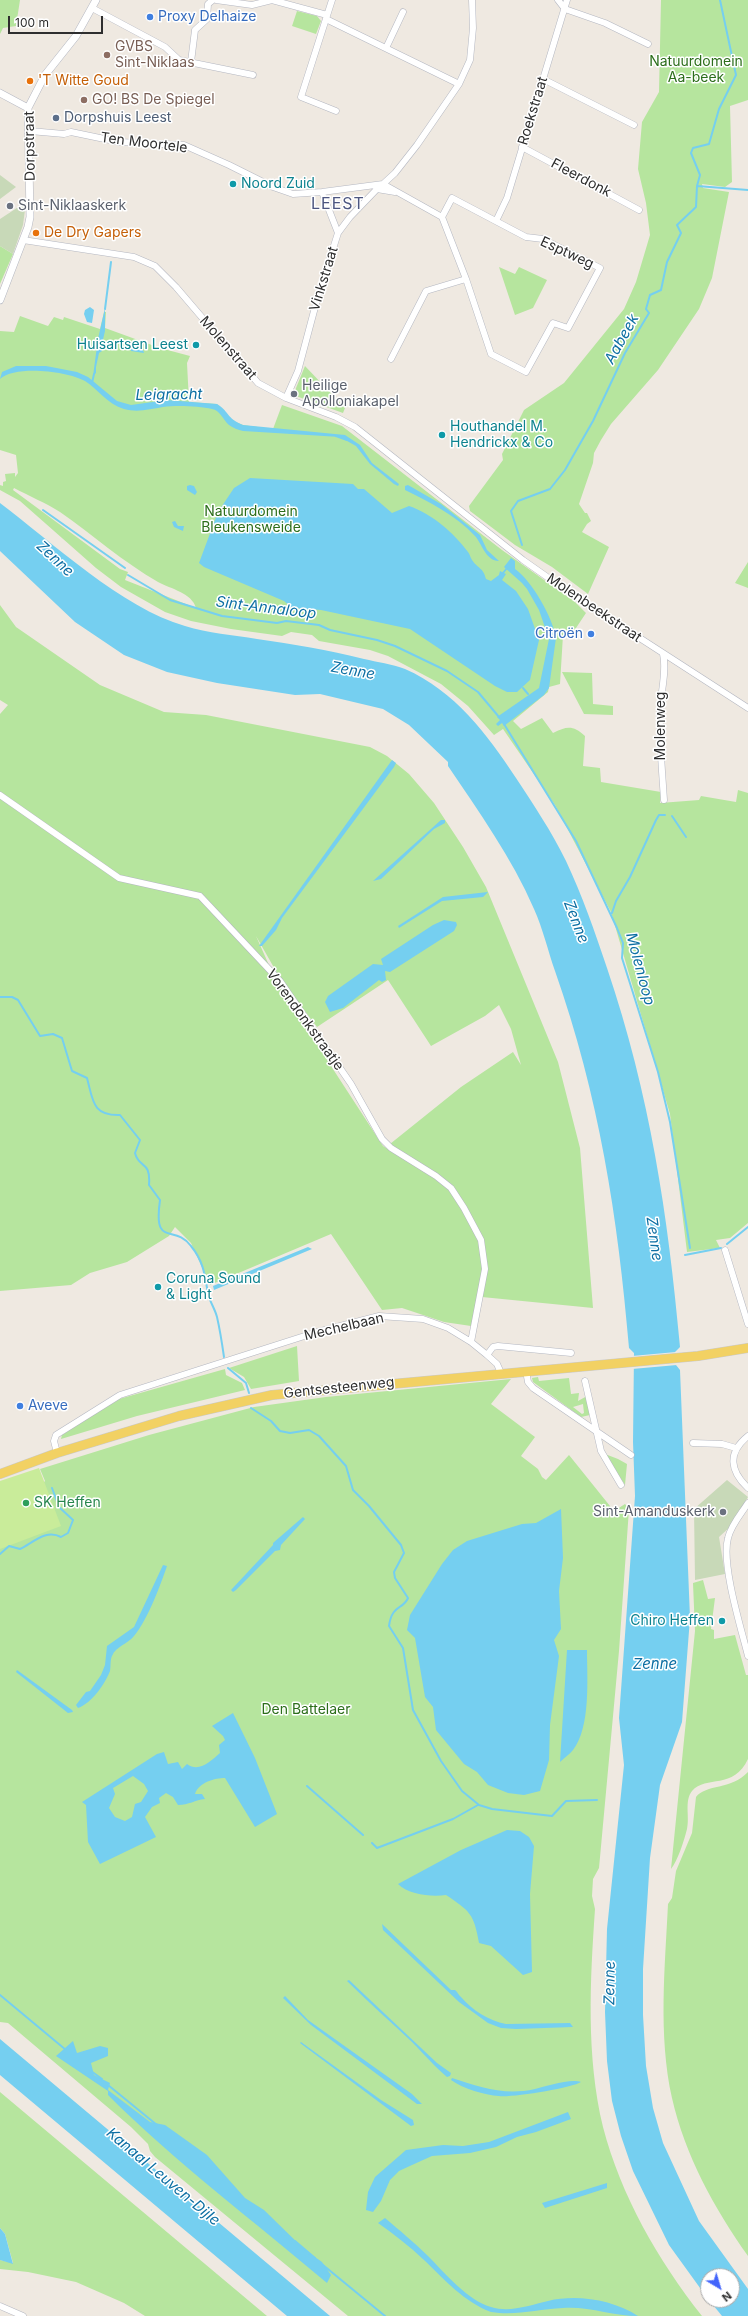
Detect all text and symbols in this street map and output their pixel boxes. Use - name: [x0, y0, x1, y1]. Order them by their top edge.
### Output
- scale bar: [10, 8, 105, 34]
- place label: Proxy Delhaize: [158, 9, 256, 25]
- marker: Proxy Delhaize: [145, 12, 155, 22]
- text: 100 m: [15, 15, 49, 30]
- place label: GVBS Sint-Niklaas: [115, 39, 195, 72]
- marker: GVBS Sint-Niklaas: [102, 50, 112, 60]
- park label: Natuurdomein Aa-beek: [649, 54, 743, 86]
- place label: 'T Witte Goud: [38, 73, 129, 89]
- street label: Roekstraat: [515, 75, 551, 147]
- marker: 'T Witte Goud: [25, 76, 35, 86]
- place label: GO! BS De Spiegel: [92, 92, 215, 108]
- marker: GO! BS De Spiegel: [79, 95, 89, 105]
- place label: Dorpshuis Leest: [64, 110, 171, 126]
- street label: Dorpstraat: [21, 111, 39, 181]
- marker: Dorpshuis Leest: [51, 113, 61, 123]
- street label: Ten Moortele: [100, 129, 188, 157]
- street label: Fleerdonk: [548, 155, 614, 201]
- place label: Noord Zuid: [241, 176, 315, 192]
- marker: Noord Zuid: [228, 179, 238, 189]
- district label: LEEST: [311, 194, 365, 214]
- place label: Sint-Niklaaskerk: [18, 198, 126, 214]
- marker: Sint-Niklaaskerk: [5, 201, 15, 211]
- place label: De Dry Gapers: [44, 225, 141, 241]
- marker: De Dry Gapers: [31, 228, 41, 238]
- street label: Esptweg: [538, 233, 596, 273]
- street label: Vinkstraat: [306, 245, 342, 313]
- water label: Aabeek: [601, 311, 643, 367]
- street label: Molenstraat: [196, 313, 260, 383]
- place label: Huisartsen Leest: [77, 337, 188, 353]
- marker: Huisartsen Leest: [191, 340, 201, 350]
- place label: Heilige Apolloniakapel: [302, 378, 399, 410]
- water label: Leigracht: [135, 385, 203, 405]
- marker: Heilige Apolloniakapel: [289, 389, 299, 399]
- place label: Houthandel M. Hendrickx & Co: [450, 419, 553, 452]
- marker: Houthandel M. Hendrickx & Co: [437, 430, 447, 440]
- park label: Natuurdomein Bleukensweide: [201, 504, 301, 536]
- water label: Zenne: [33, 537, 77, 581]
- street label: Molenbeekstraat: [543, 570, 645, 646]
- water label: Sint-Annaloop: [215, 593, 317, 623]
- place label: Citroën: [535, 626, 583, 642]
- marker: Citroën: [586, 629, 596, 639]
- water label: Zenne: [330, 658, 376, 684]
- street label: Molenweg: [653, 692, 669, 760]
- water label: Zenne: [560, 898, 592, 946]
- water label: Molenloop: [622, 931, 658, 1007]
- street label: Vorendonkstraatje: [263, 966, 347, 1074]
- water label: Zenne: [642, 1216, 666, 1262]
- place label: Coruna Sound & Light: [166, 1271, 261, 1304]
- marker: Coruna Sound & Light: [153, 1282, 163, 1292]
- street label: Mechelbaan: [302, 1310, 386, 1344]
- street label: Gentsesteenweg: [283, 1374, 395, 1402]
- place label: Aveve: [28, 1398, 68, 1414]
- marker: Aveve: [15, 1401, 25, 1411]
- place label: SK Heffen: [34, 1495, 101, 1511]
- marker: SK Heffen: [21, 1498, 31, 1508]
- place label: Sint-Amanduskerk: [593, 1504, 715, 1520]
- marker: Sint-Amanduskerk: [718, 1507, 728, 1517]
- place label: Chiro Heffen: [630, 1613, 714, 1629]
- marker: Chiro Heffen: [717, 1616, 727, 1626]
- water label: Zenne: [633, 1655, 677, 1673]
- park label: Den Battelaer: [261, 1702, 351, 1718]
- water label: Zenne: [601, 1961, 619, 2005]
- water label: Kanaal Leuven-Dijle: [103, 2124, 223, 2230]
- north arrow: [700, 2268, 740, 2308]
- text: N: [719, 2289, 734, 2305]

